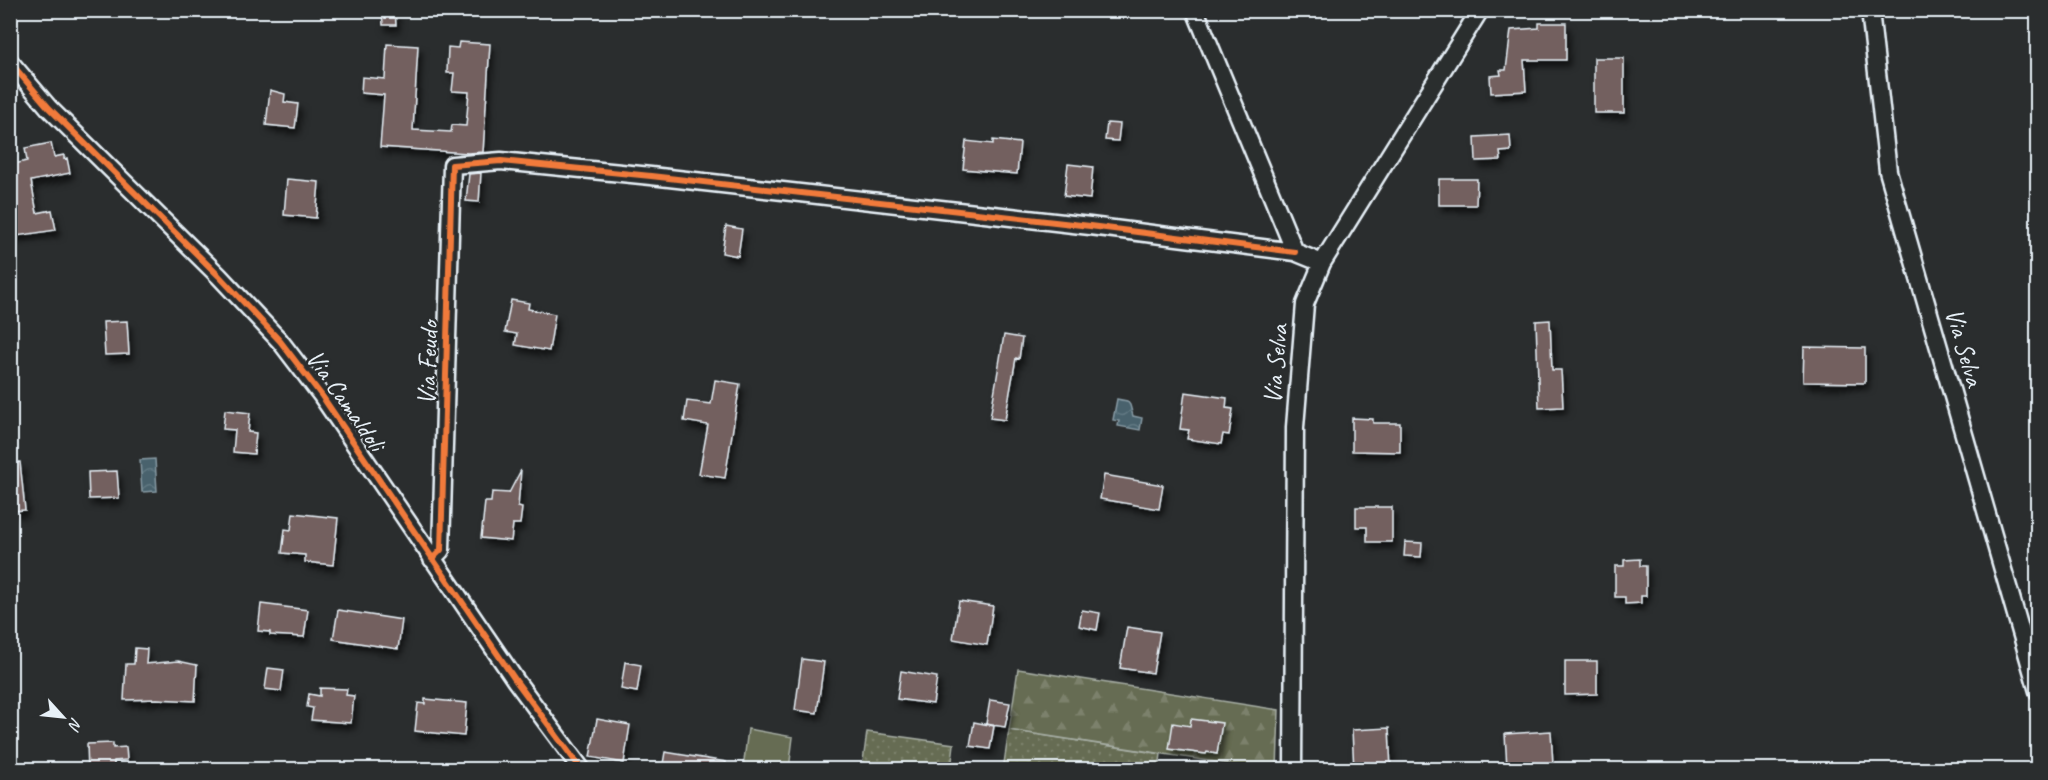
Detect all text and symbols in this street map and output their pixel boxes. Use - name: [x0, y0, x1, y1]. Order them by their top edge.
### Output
- street label: Via Selva: [1938, 304, 1992, 392]
- street label: Via Feudo: [410, 318, 446, 406]
- street label: Via Selva: [1256, 321, 1296, 405]
- street label: Via Camaldoli: [299, 343, 394, 460]
- north arrow: [33, 687, 93, 747]
- text: N: [63, 714, 87, 735]

